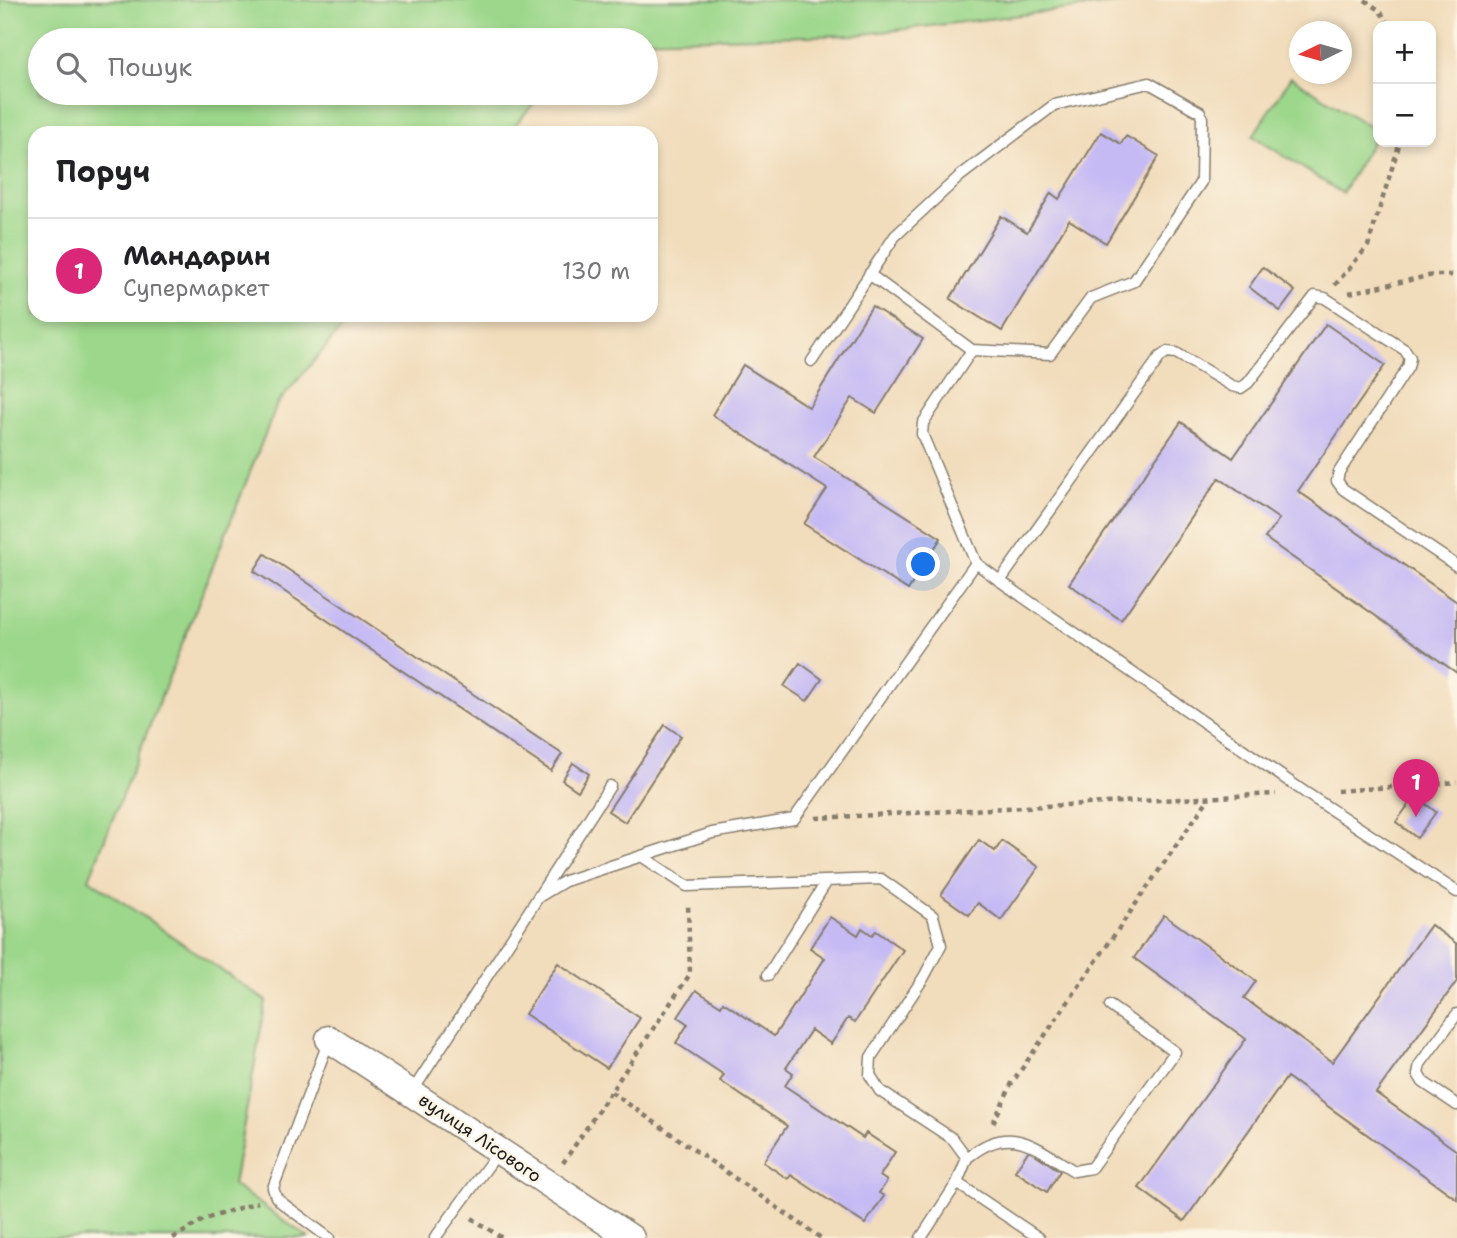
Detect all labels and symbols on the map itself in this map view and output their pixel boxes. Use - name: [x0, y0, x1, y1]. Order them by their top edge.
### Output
- north arrow: [1289, 21, 1352, 84]
- your location: [906, 547, 940, 581]
- pin: 1: [1393, 759, 1439, 817]
- street label: вулиця Лісового: [414, 1088, 546, 1188]

